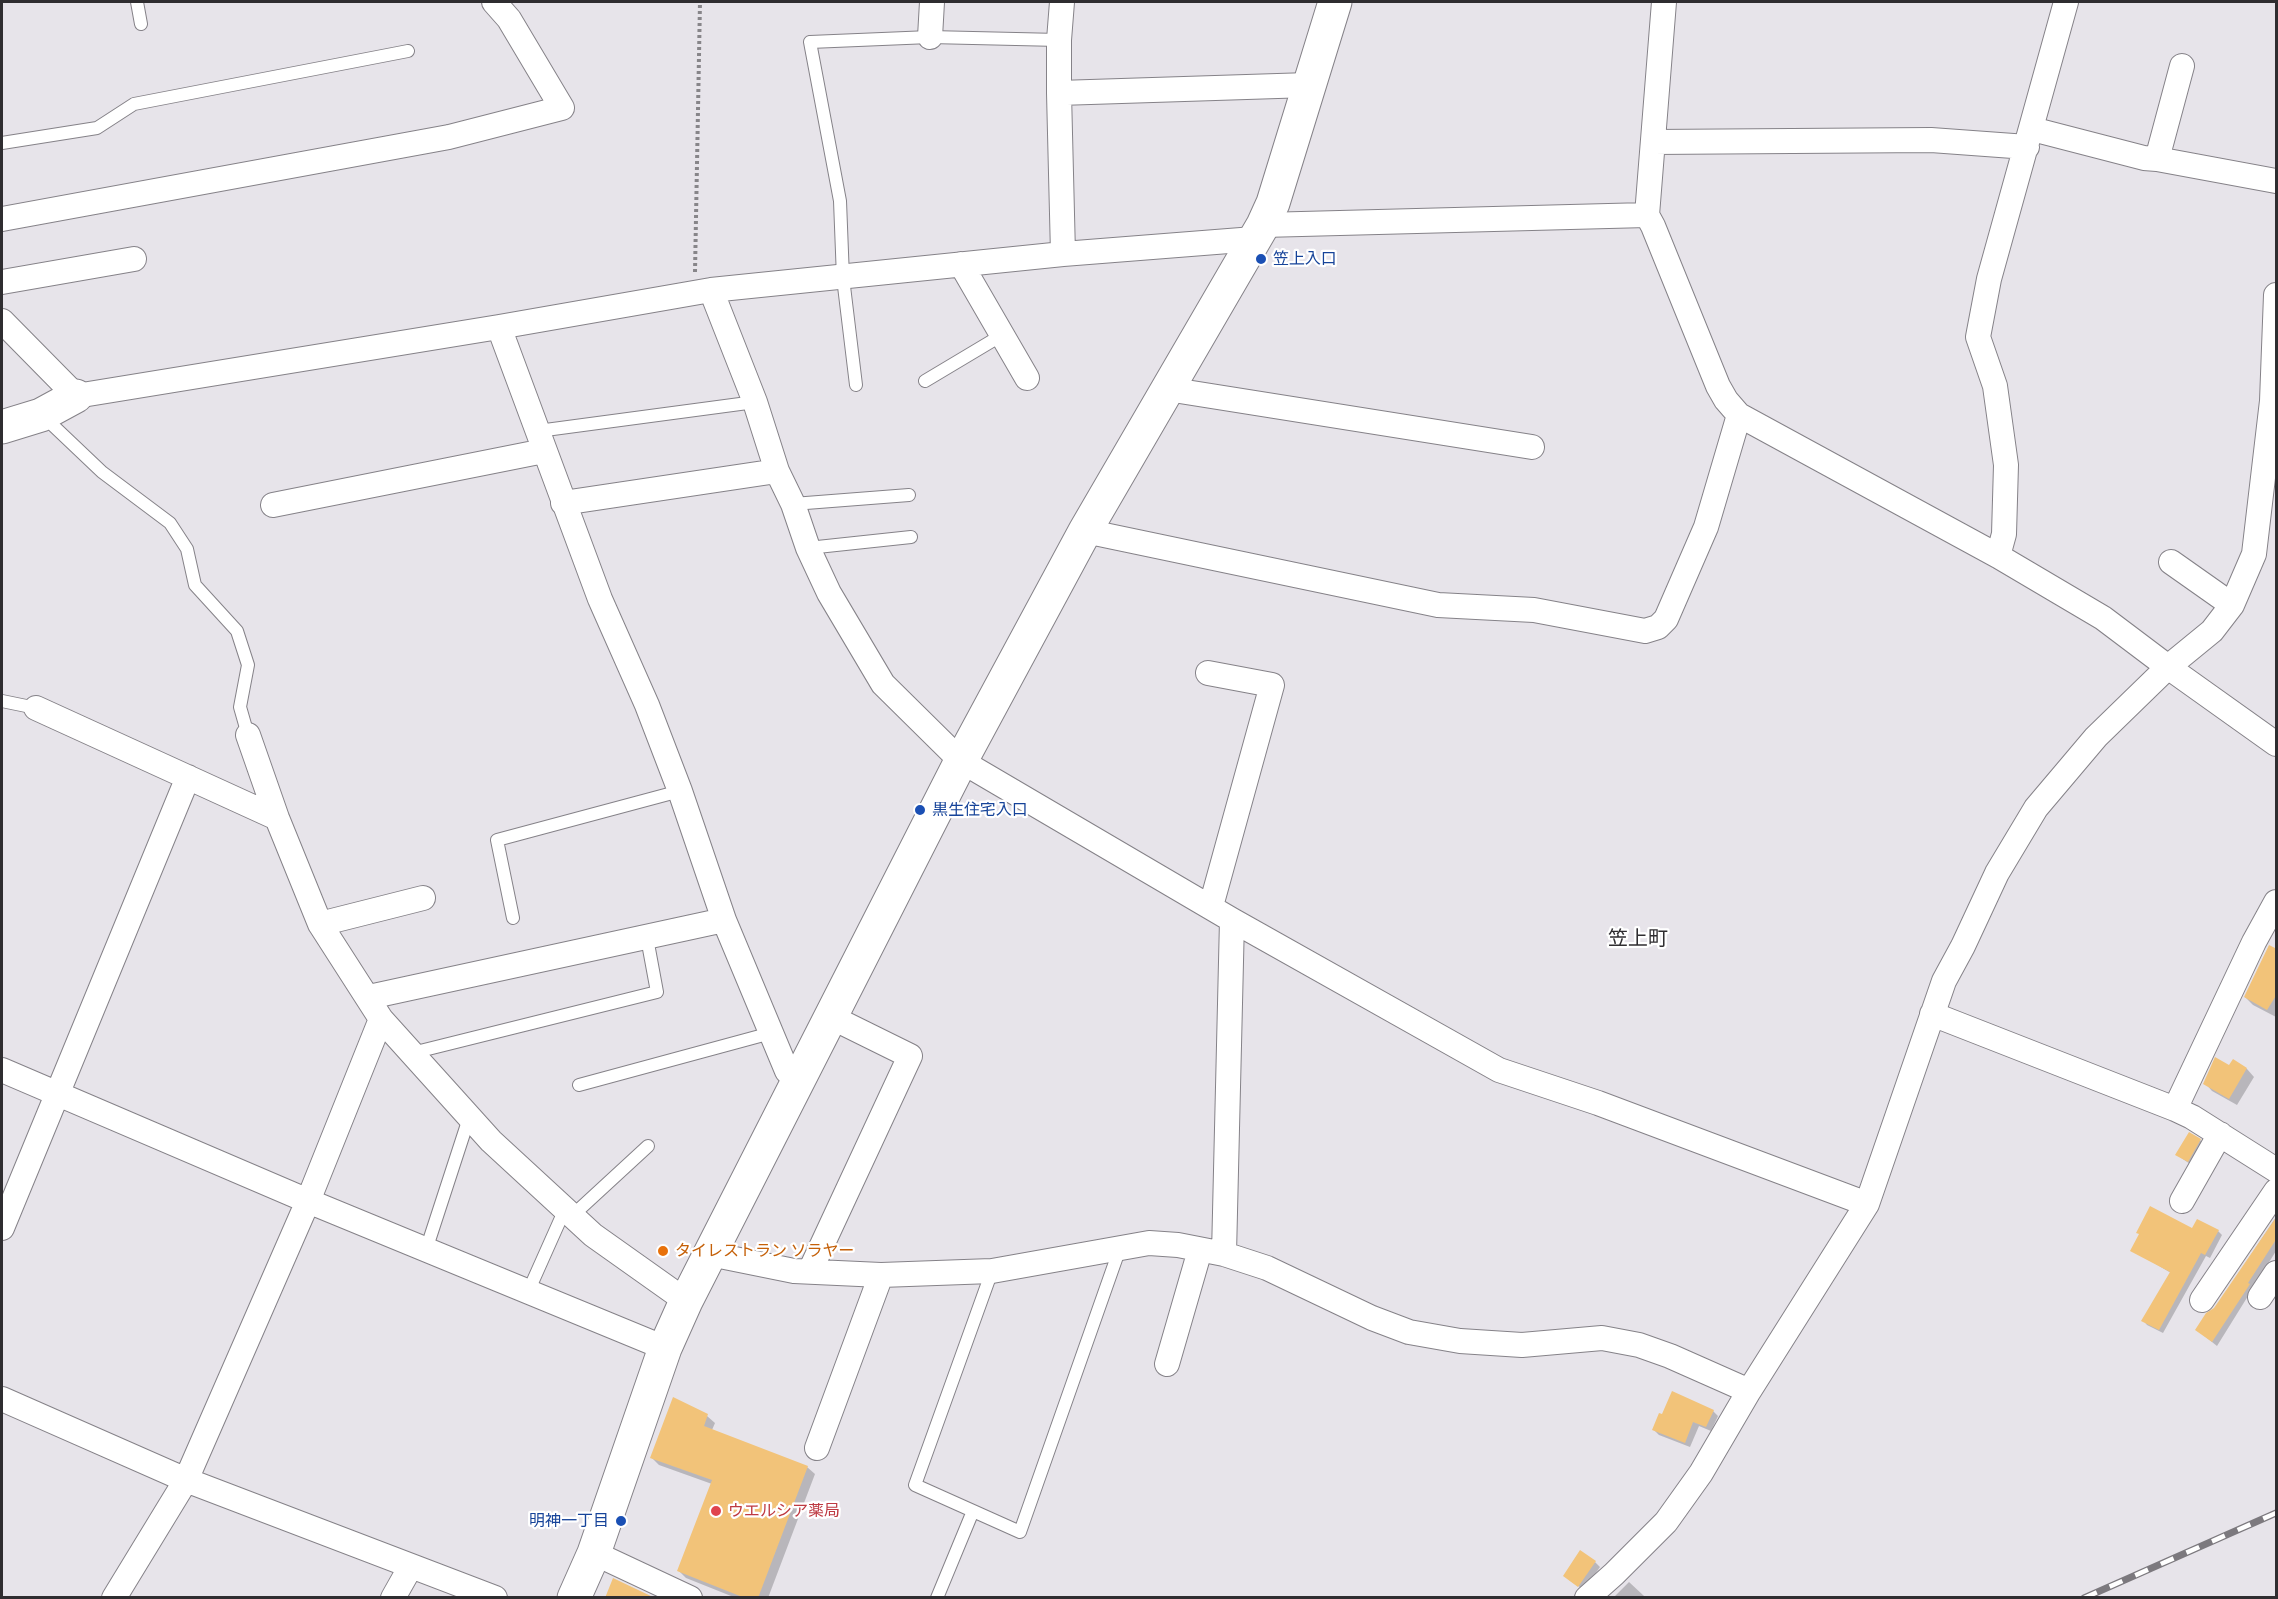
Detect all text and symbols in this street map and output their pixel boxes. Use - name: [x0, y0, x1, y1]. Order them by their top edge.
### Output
- place label: 笠上入口: [1273, 249, 1337, 269]
- marker: 笠上入口: [1254, 252, 1268, 266]
- place label: 黒生住宅入口: [932, 800, 1028, 820]
- marker: 黒生住宅入口: [913, 803, 927, 817]
- district label: 笠上町: [1608, 927, 1668, 951]
- place label: タイレストラン ソラヤー: [675, 1241, 855, 1261]
- marker: タイレストラン ソラヤー: [656, 1244, 670, 1258]
- place label: ウエルシア薬局: [728, 1501, 840, 1521]
- marker: ウエルシア薬局: [709, 1504, 723, 1518]
- place label: 明神一丁目: [529, 1511, 609, 1531]
- marker: 明神一丁目: [614, 1514, 628, 1528]

